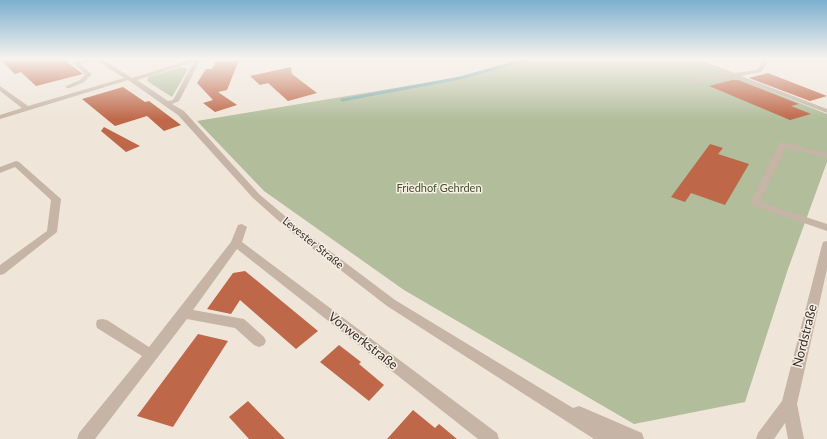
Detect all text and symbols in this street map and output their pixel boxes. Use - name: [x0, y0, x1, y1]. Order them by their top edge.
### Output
- park label: Friedhof Gehrden: [396, 181, 482, 195]
- street label: Levester Straße: [280, 214, 346, 272]
- street label: Nordstraße: [790, 303, 820, 369]
- street label: Vorwerkstraße: [325, 309, 401, 373]

